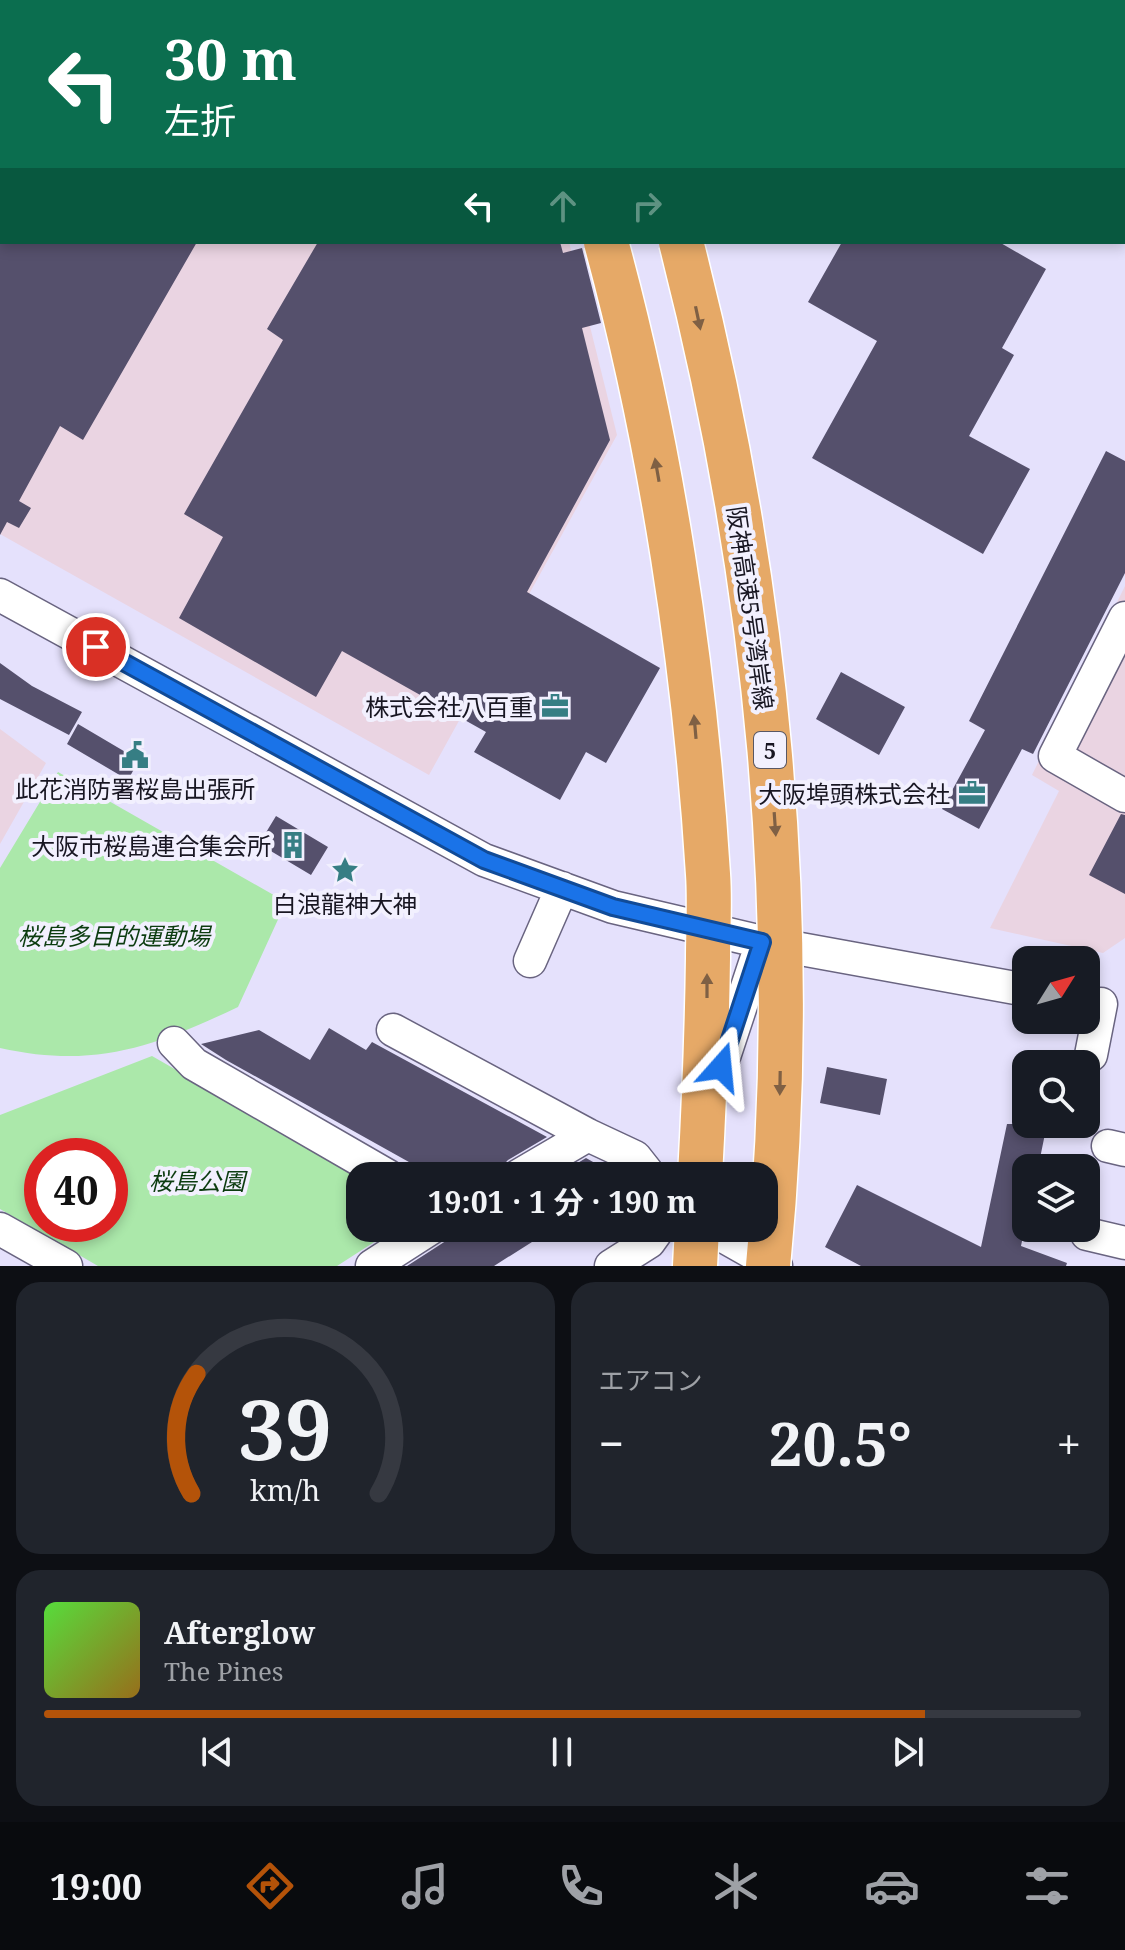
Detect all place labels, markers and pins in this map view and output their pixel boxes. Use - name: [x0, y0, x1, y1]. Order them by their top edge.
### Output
- pin: [62, 613, 130, 681]
- place label: 株式会社八百重: [365, 690, 533, 723]
- office icon: 株式会社八百重: [540, 691, 570, 721]
- public building icon: 此花消防署桜島出張所: [120, 740, 150, 770]
- place label: 此花消防署桜島出張所: [15, 772, 255, 805]
- place label: 大阪埠頭株式会社: [758, 777, 950, 810]
- office icon: 大阪埠頭株式会社: [957, 778, 987, 808]
- place label: 大阪市桜島連合集会所: [31, 829, 271, 862]
- building icon: 大阪市桜島連合集会所: [278, 830, 308, 860]
- place icon: 白浪龍神大神: [330, 855, 360, 885]
- place label: 白浪龍神大神: [273, 887, 417, 920]

